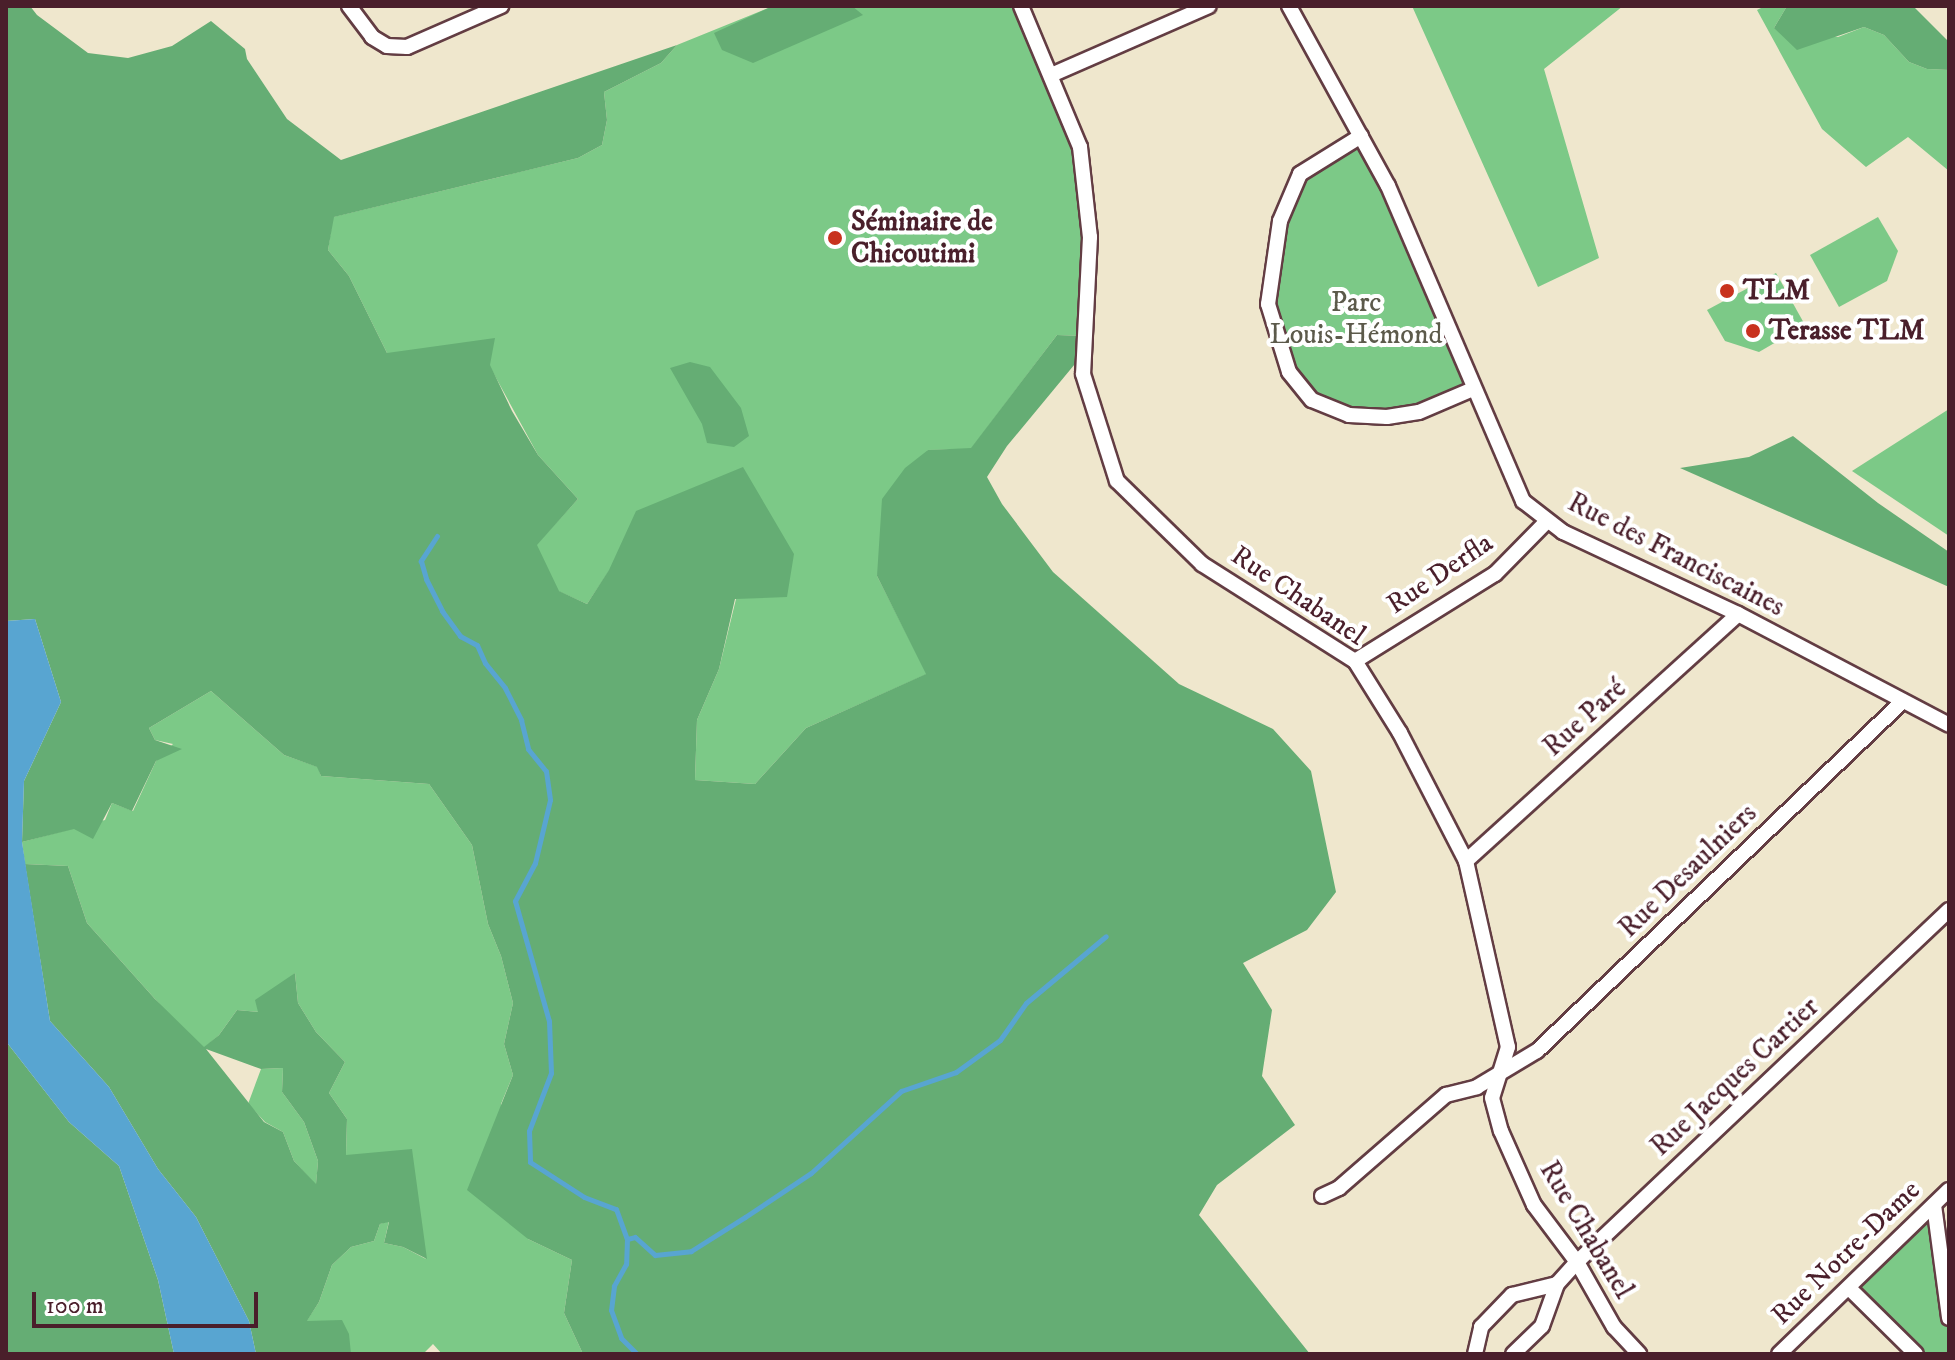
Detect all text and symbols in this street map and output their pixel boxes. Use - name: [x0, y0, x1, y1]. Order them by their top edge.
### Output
- place label: Séminaire de Chicoutimi: [851, 205, 993, 271]
- marker: Séminaire de Chicoutimi: [826, 229, 844, 247]
- place label: TLM: [1743, 274, 1810, 308]
- marker: TLM: [1718, 282, 1736, 300]
- park label: Parc Louis-Hémond: [1269, 286, 1443, 352]
- place label: Terasse TLM: [1769, 314, 1925, 348]
- marker: Terasse TLM: [1744, 322, 1762, 340]
- street label: Rue des Franciscaines: [1562, 486, 1790, 624]
- street label: Rue Derfla: [1381, 526, 1499, 622]
- street label: Rue Chabanel: [1225, 539, 1371, 653]
- street label: Rue Paré: [1537, 672, 1633, 764]
- street label: Rue Desaulniers: [1612, 797, 1764, 945]
- street label: Rue Jacques Cartier: [1644, 990, 1826, 1164]
- street label: Rue Chabanel: [1532, 1155, 1640, 1305]
- street label: Rue Notre-Dame: [1765, 1174, 1927, 1332]
- scale bar: [36, 1276, 262, 1326]
- text: 100 m: [46, 1291, 104, 1321]

